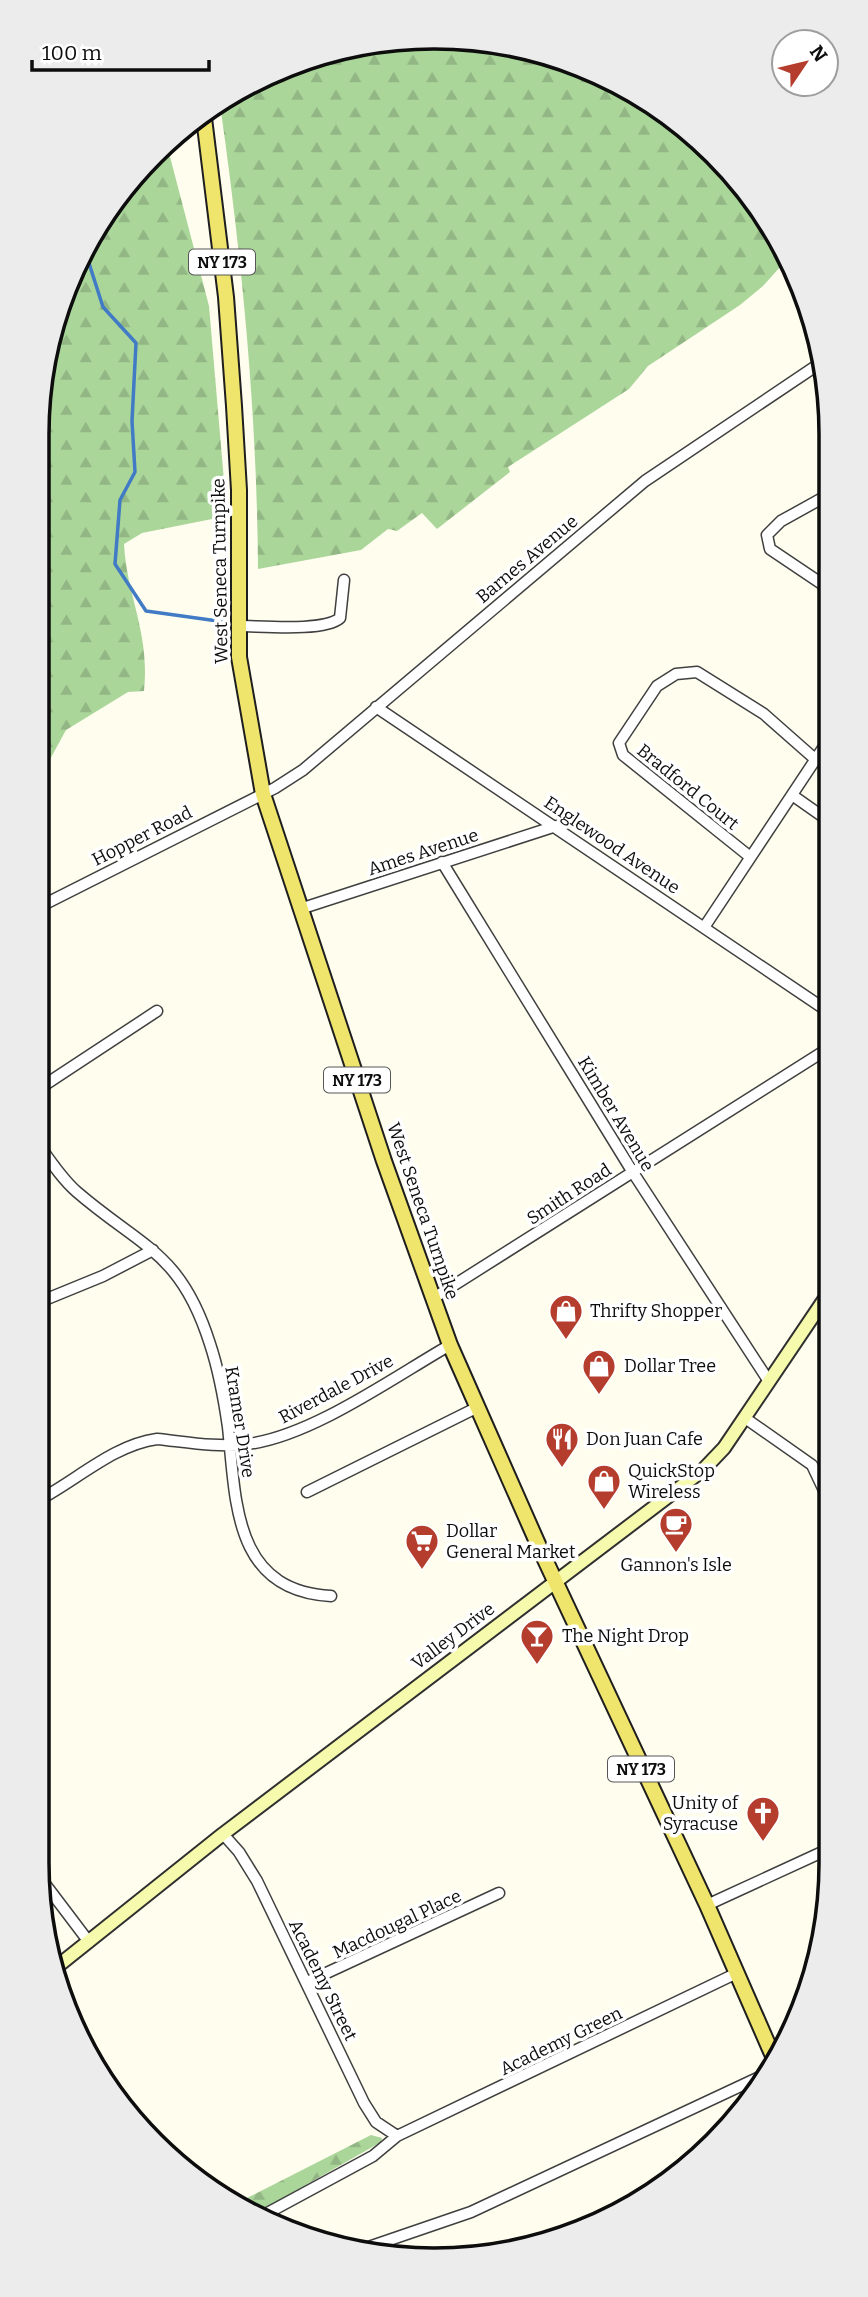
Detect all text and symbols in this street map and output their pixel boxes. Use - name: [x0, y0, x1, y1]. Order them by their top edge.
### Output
- scale bar: [32, 28, 208, 72]
- north arrow: [770, 28, 840, 98]
- text: 100 m: [42, 40, 102, 66]
- text: N: [805, 41, 832, 66]
- road number: NY 173: [189, 250, 255, 274]
- street label: West Seneca Turnpike: [207, 478, 233, 664]
- street label: Barnes Avenue: [472, 510, 582, 608]
- street label: Bradford Court: [633, 739, 744, 835]
- street label: Englewood Avenue: [540, 791, 684, 899]
- street label: Hopper Road: [88, 801, 196, 871]
- street label: Ames Avenue: [365, 824, 481, 880]
- street label: Kimber Avenue: [573, 1053, 659, 1175]
- road number: NY 173: [324, 1068, 390, 1092]
- street label: West Seneca Turnpike: [382, 1120, 464, 1302]
- street label: Smith Road: [523, 1158, 616, 1229]
- shop icon: Thrifty Shopper: [547, 1292, 585, 1341]
- place label: Thrifty Shopper: [590, 1300, 722, 1322]
- shop icon: Dollar Tree: [580, 1347, 618, 1396]
- street label: Riverdale Drive: [275, 1350, 397, 1428]
- place label: Dollar Tree: [624, 1355, 716, 1377]
- street label: Kramer Drive: [220, 1365, 260, 1479]
- restaurant icon: Don Juan Cafe: [543, 1420, 581, 1469]
- place label: Don Juan Cafe: [586, 1428, 703, 1450]
- place label: QuickStop Wireless: [628, 1460, 715, 1503]
- shop icon: QuickStop Wireless: [585, 1462, 623, 1511]
- cafe icon: Gannon's Isle: [657, 1505, 695, 1554]
- place label: Dollar General Market: [446, 1520, 576, 1563]
- supermarket icon: Dollar General Market: [403, 1522, 441, 1571]
- place label: Gannon's Isle: [620, 1554, 732, 1576]
- street label: Valley Drive: [407, 1598, 499, 1674]
- bar icon: The Night Drop: [518, 1617, 556, 1666]
- place label: The Night Drop: [562, 1625, 689, 1647]
- road number: NY 173: [608, 1756, 674, 1782]
- place label: Unity of Syracuse: [663, 1792, 740, 1835]
- church icon: Unity of Syracuse: [744, 1794, 782, 1843]
- street label: Macdougal Place: [329, 1885, 465, 1963]
- street label: Academy Street: [284, 1916, 362, 2045]
- street label: Academy Green: [496, 2002, 626, 2080]

